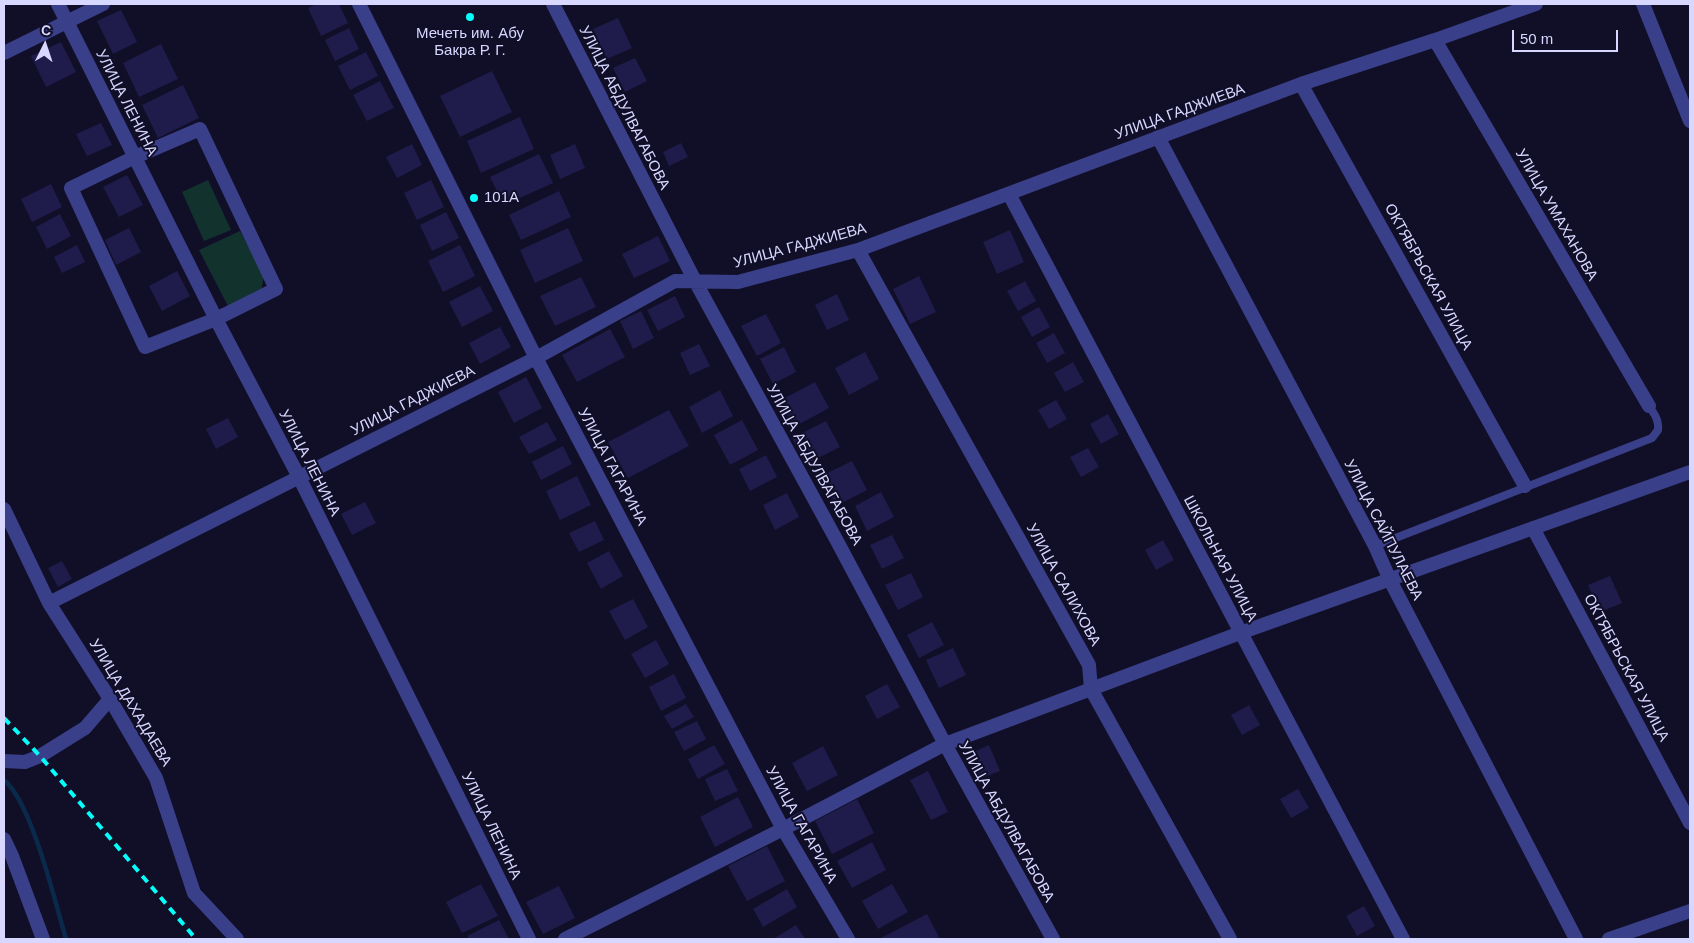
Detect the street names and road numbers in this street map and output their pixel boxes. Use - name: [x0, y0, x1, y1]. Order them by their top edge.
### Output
- street label: УЛИЦА АБДУЛВАГАБОВА: [575, 23, 673, 193]
- street label: УЛИЦА ЛЕНИНА: [91, 47, 161, 159]
- street label: УЛИЦА ГАДЖИЕВА: [1113, 80, 1247, 144]
- street label: УЛИЦА УМАХАНОВА: [1511, 146, 1601, 284]
- street label: ОКТЯБРЬСКАЯ УЛИЦА: [1380, 201, 1476, 353]
- street label: УЛИЦА ГАДЖИЕВА: [732, 220, 868, 272]
- street label: УЛИЦА ГАДЖИЕВА: [348, 362, 478, 440]
- street label: УЛИЦА АБДУЛВАГАБОВА: [762, 381, 866, 549]
- street label: УЛИЦА ГАГАРИНА: [573, 405, 651, 529]
- street label: УЛИЦА ЛЕНИНА: [274, 407, 344, 519]
- street label: УЛИЦА САЙПУЛАЕВА: [1340, 457, 1426, 603]
- street label: ШКОЛЬНАЯ УЛИЦА: [1179, 493, 1261, 625]
- street label: УЛИЦА САЛИХОВА: [1022, 521, 1104, 649]
- street label: ОКТЯБРЬСКАЯ УЛИЦА: [1579, 591, 1673, 745]
- street label: УЛИЦА ДАХАДАЕВА: [85, 636, 175, 770]
- street label: УЛИЦА АБДУЛВАГАБОВА: [954, 738, 1058, 906]
- street label: УЛИЦА ГАГАРИНА: [761, 763, 841, 887]
- street label: УЛИЦА ЛЕНИНА: [457, 769, 525, 883]

